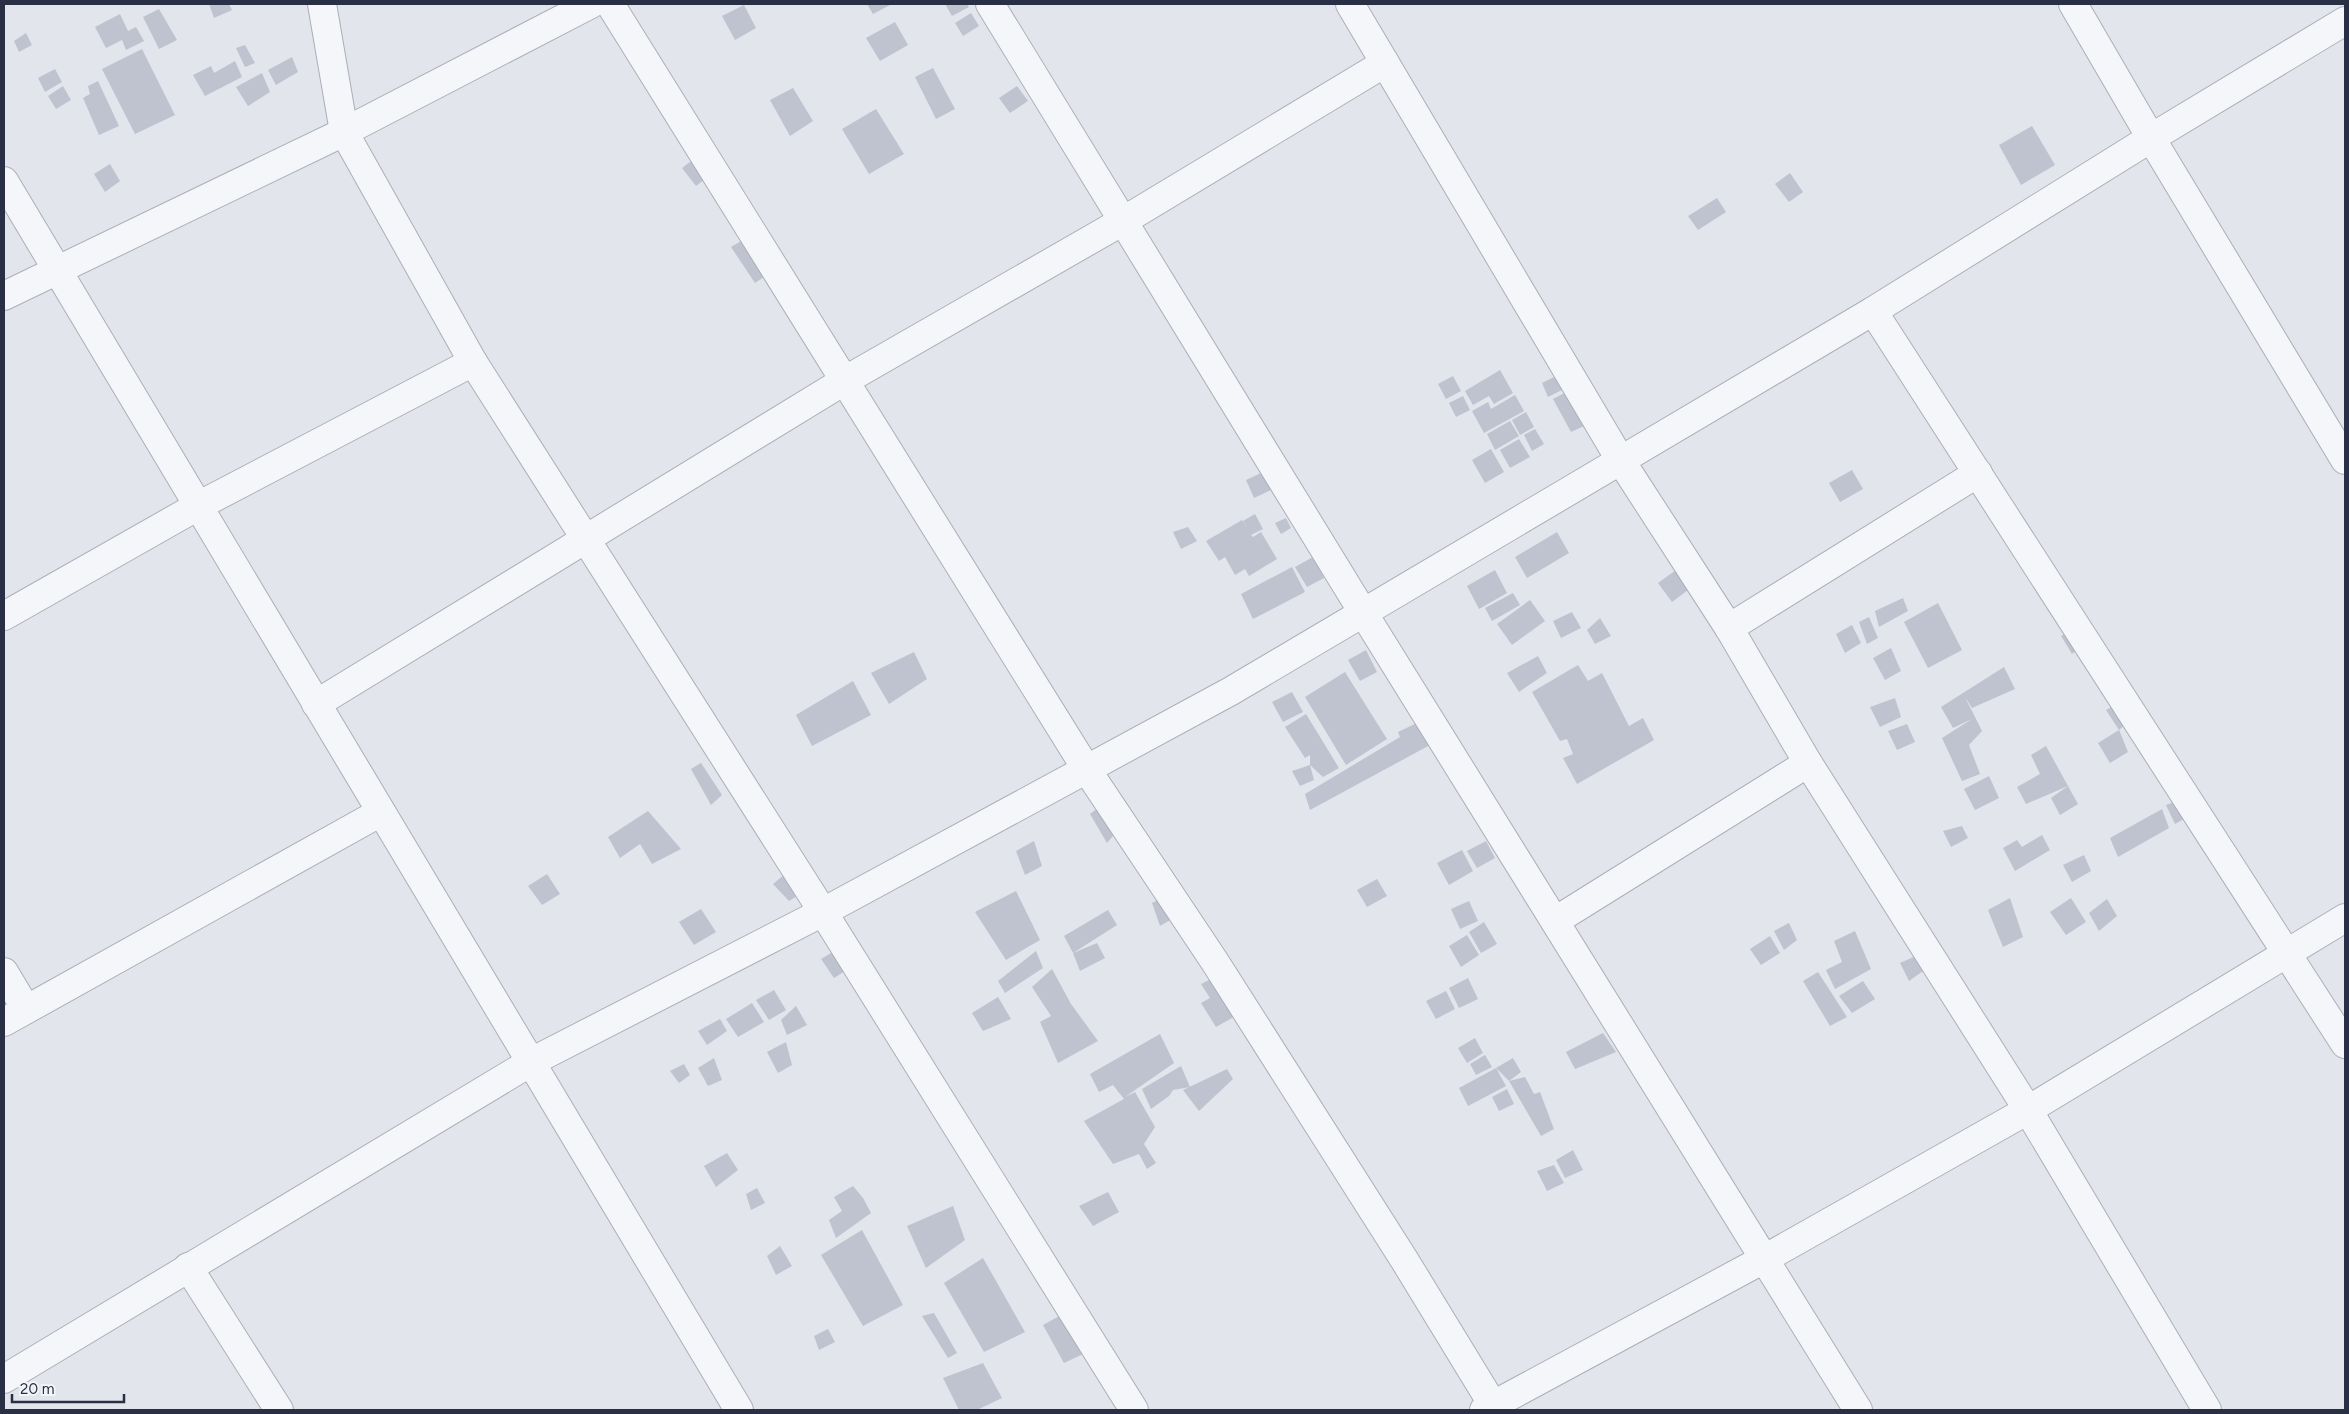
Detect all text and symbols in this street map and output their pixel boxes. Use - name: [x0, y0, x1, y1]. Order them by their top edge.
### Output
- scale bar: [12, 1372, 125, 1404]
- text: 20 m: [20, 1380, 54, 1398]

